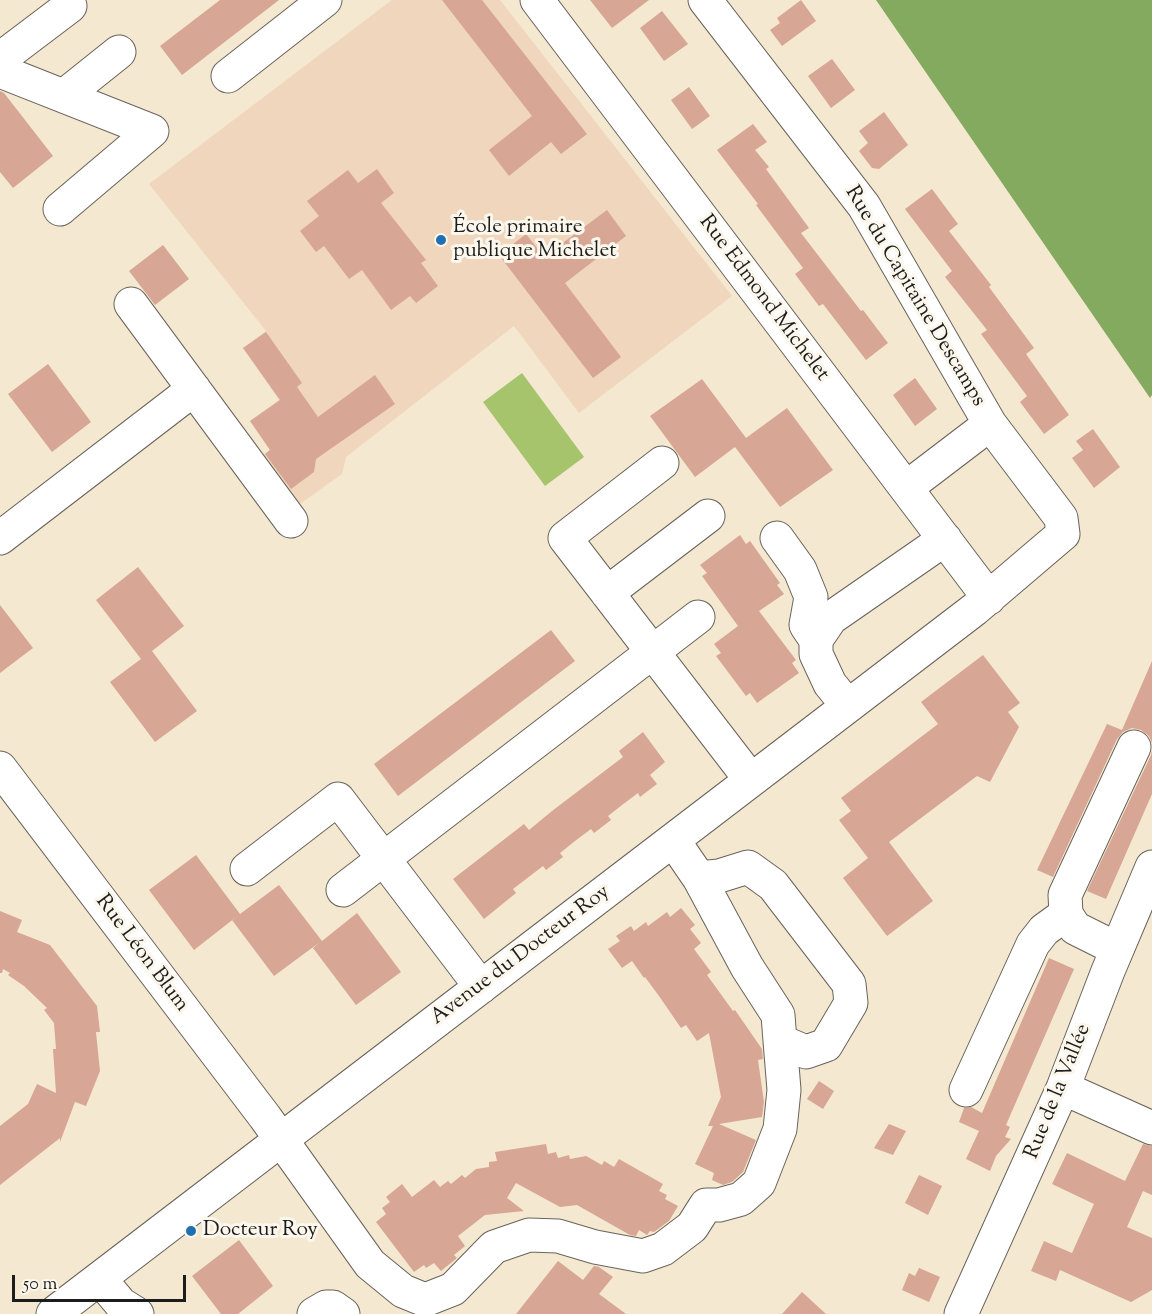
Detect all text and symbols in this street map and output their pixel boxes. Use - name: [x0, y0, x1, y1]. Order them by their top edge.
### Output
- street label: Rue du Capitaine Descamps: [838, 182, 990, 412]
- street label: Rue Edmond Michelet: [692, 211, 834, 387]
- place label: École primaire publique Michelet: [453, 215, 616, 265]
- marker: École primaire publique Michelet: [434, 233, 448, 247]
- street label: Avenue du Docteur Roy: [427, 880, 615, 1032]
- street label: Rue Léon Blum: [89, 891, 193, 1017]
- street label: Rue de la Vallée: [1020, 1021, 1098, 1163]
- place label: Docteur Roy: [203, 1218, 318, 1244]
- marker: Docteur Roy: [184, 1224, 198, 1238]
- scale bar: [15, 1263, 189, 1301]
- text: 50 m: [23, 1272, 57, 1298]

